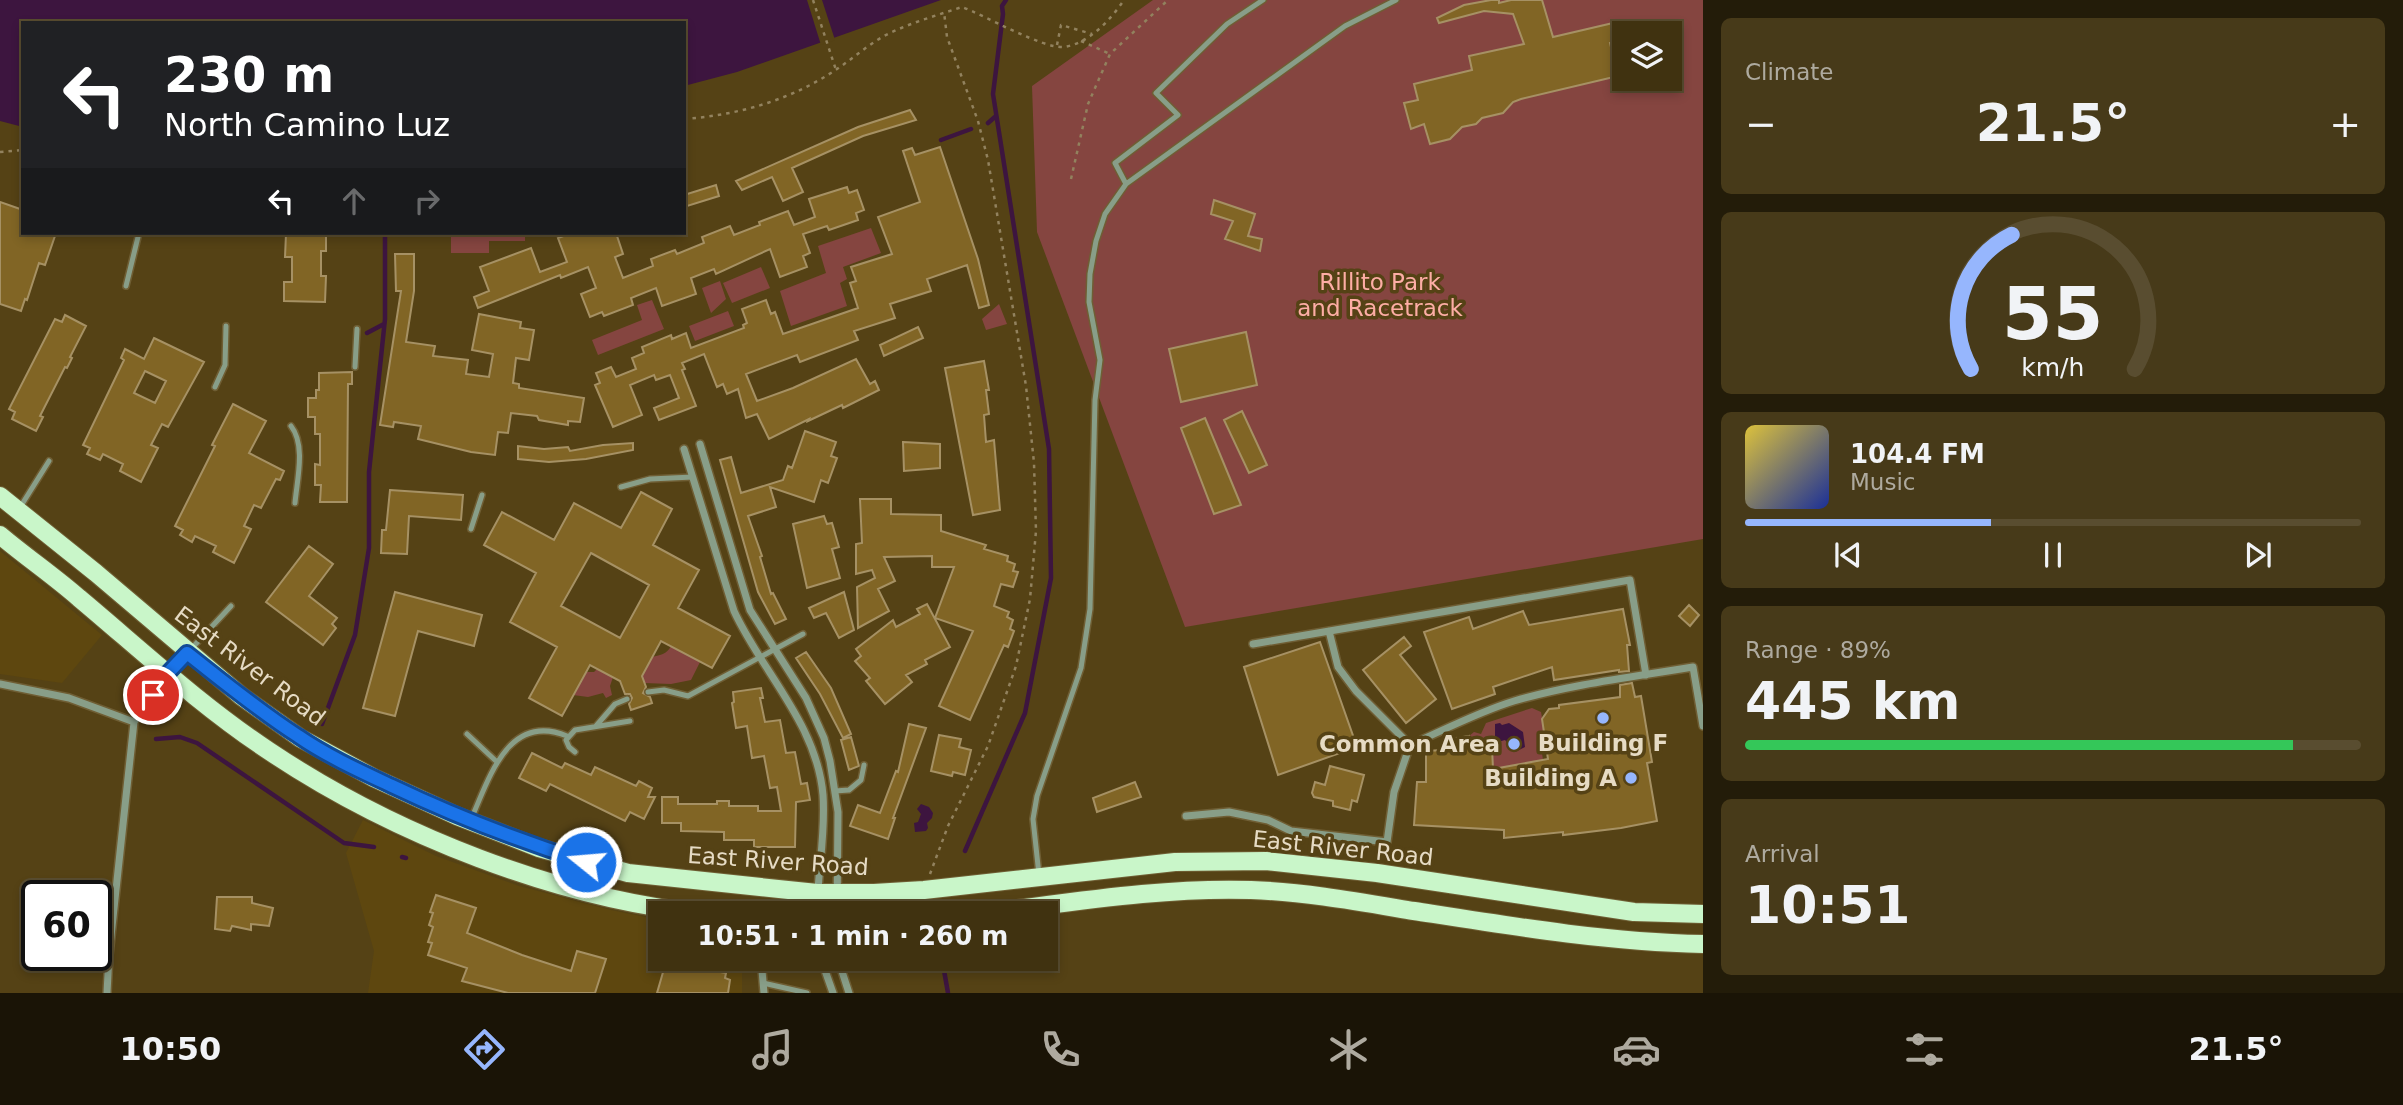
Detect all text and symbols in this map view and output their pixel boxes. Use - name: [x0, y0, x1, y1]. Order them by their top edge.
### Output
- map controls: [1612, 21, 1682, 91]
- button: layers: [1612, 21, 1682, 91]
- text: 230 m: [164, 47, 334, 104]
- icon: left: [49, 49, 140, 140]
- text: Climate: [1745, 59, 1834, 85]
- text: 21.5°: [1976, 93, 2130, 153]
- text: −: [1745, 102, 1777, 146]
- text: +: [2329, 102, 2361, 146]
- text: North Camino Luz: [164, 106, 450, 144]
- icon: left: [262, 182, 300, 220]
- icon: ahead: [335, 182, 373, 220]
- icon: right: [408, 182, 446, 220]
- park label: Rillito Park and Racetrack: [1297, 269, 1463, 321]
- text: 55: [2002, 271, 2104, 356]
- text: km/h: [2021, 353, 2085, 382]
- text: 104.4 FM: [1850, 439, 1985, 469]
- text: Music: [1850, 469, 1915, 495]
- icon: previous: [1829, 536, 1867, 574]
- icon: pause: [2034, 536, 2072, 574]
- icon: next: [2239, 536, 2277, 574]
- street label: East River Road: [170, 601, 330, 731]
- text: Range · 89%: [1745, 637, 1891, 663]
- pin: [123, 665, 183, 725]
- text: 445 km: [1745, 671, 1960, 731]
- icon: arrive: [134, 676, 172, 714]
- marker: Building F: [1595, 710, 1611, 726]
- place label: Building F: [1538, 730, 1668, 756]
- place label: Common Area: [1319, 731, 1500, 757]
- marker: Common Area: [1506, 736, 1522, 752]
- place label: Building A: [1484, 765, 1617, 791]
- marker: Building A: [1623, 770, 1639, 786]
- position arrow: [549, 825, 623, 899]
- street label: East River Road: [1251, 826, 1435, 870]
- text: Arrival: [1745, 841, 1820, 867]
- street label: East River Road: [687, 842, 869, 880]
- text: 10:51: [1745, 875, 1911, 935]
- speed limit sign: 60: [21, 880, 112, 971]
- text: 10:51 · 1 min · 260 m: [698, 921, 1008, 951]
- icon: directions: [460, 1025, 509, 1074]
- icon: music: [748, 1025, 797, 1074]
- icon: phone: [1036, 1025, 1085, 1074]
- icon: climate: [1324, 1025, 1373, 1074]
- icon: car: [1612, 1025, 1661, 1074]
- icon: filters: [1900, 1025, 1949, 1074]
- text: 10:50: [120, 1030, 221, 1068]
- text: 21.5°: [2188, 1030, 2283, 1068]

